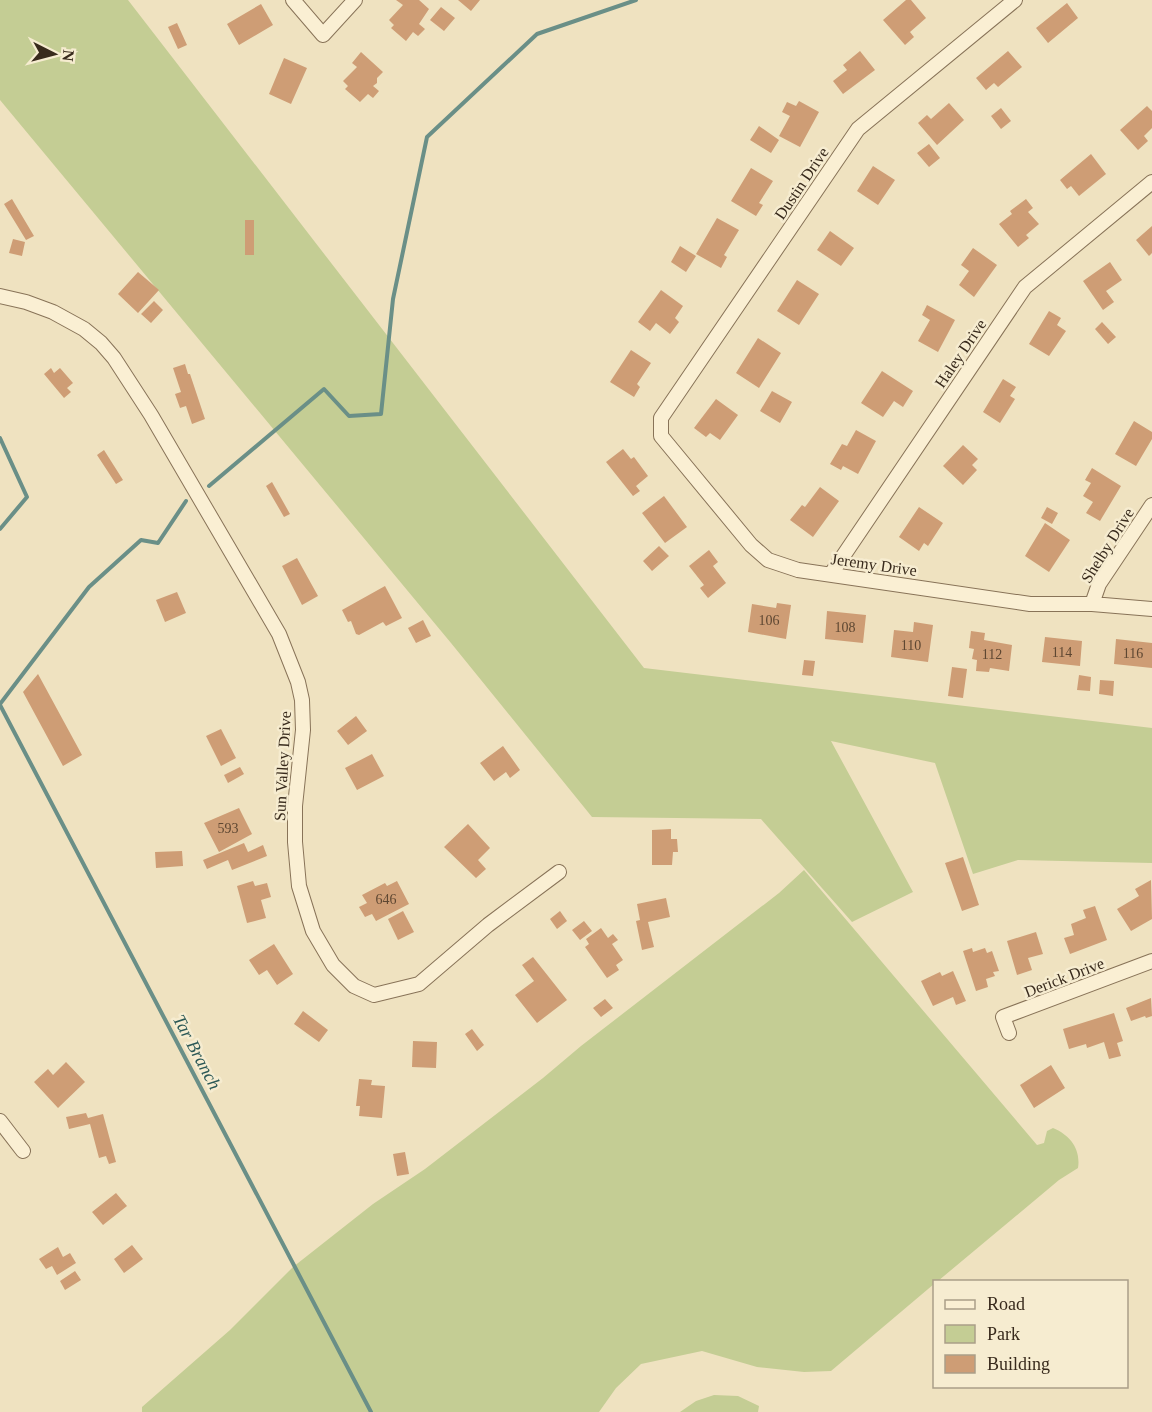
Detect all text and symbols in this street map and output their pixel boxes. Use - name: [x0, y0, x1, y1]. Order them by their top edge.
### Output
- north arrow: [24, 24, 84, 84]
- text: N: [59, 49, 77, 63]
- street label: Dustin Drive: [771, 144, 832, 222]
- street label: Haley Drive: [931, 316, 990, 391]
- street label: Shelby Drive: [1078, 505, 1138, 586]
- street label: Jeremy Drive: [830, 550, 918, 580]
- house number: 106: [759, 613, 780, 628]
- house number: 108: [835, 620, 856, 635]
- house number: 110: [901, 638, 921, 653]
- house number: 114: [1052, 645, 1072, 660]
- house number: 116: [1123, 646, 1143, 661]
- house number: 112: [982, 647, 1002, 662]
- street label: Sun Valley Drive: [271, 711, 295, 821]
- house number: 593: [218, 821, 239, 836]
- house number: 646: [376, 892, 397, 907]
- street label: Derick Drive: [1022, 954, 1106, 1000]
- water label: Tar Branch: [169, 1011, 225, 1093]
- legend: [933, 1280, 1128, 1388]
- text: Road: [987, 1294, 1025, 1314]
- text: Park: [987, 1324, 1020, 1344]
- text: Building: [987, 1354, 1050, 1374]

